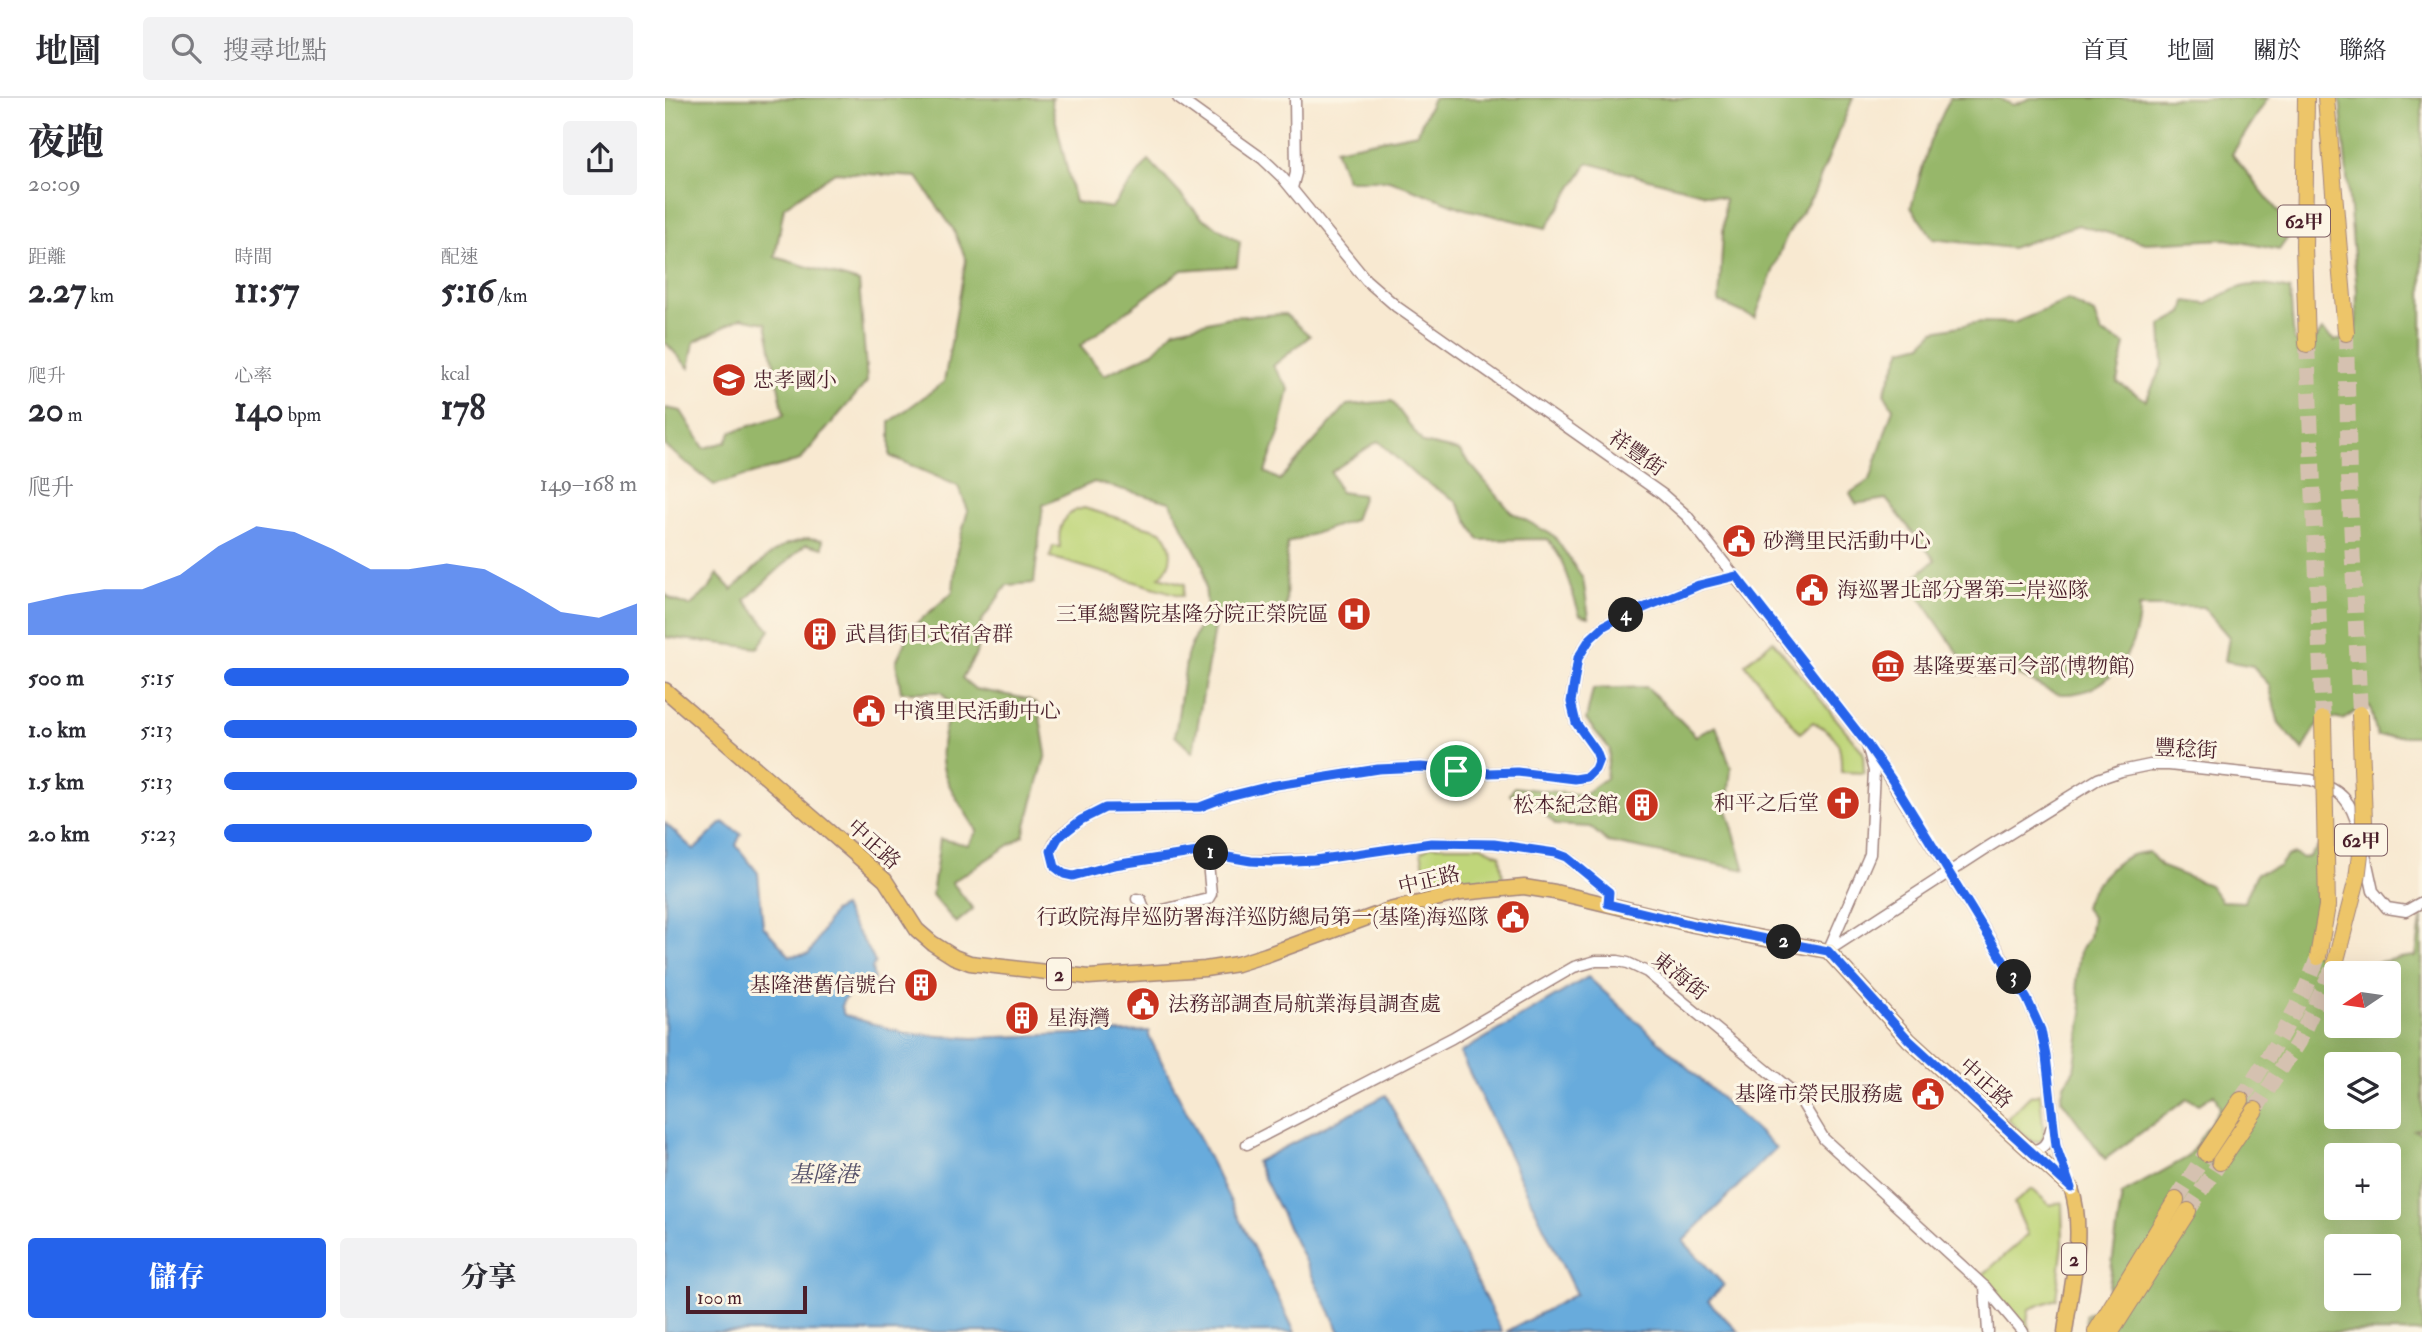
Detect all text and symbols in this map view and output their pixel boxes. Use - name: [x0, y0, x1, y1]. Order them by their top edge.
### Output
- search box: [143, 17, 633, 80]
- icon: search: [167, 29, 205, 67]
- text: 地圖: [35, 31, 101, 72]
- text: 搜尋地點: [223, 35, 327, 67]
- text: 首頁: [2081, 35, 2129, 66]
- text: 地圖: [2167, 35, 2215, 66]
- text: 關於: [2253, 35, 2301, 66]
- text: 聯絡: [2339, 35, 2387, 66]
- text: 夜跑: [28, 119, 104, 167]
- button: share: [563, 121, 637, 195]
- text: 20:09: [28, 169, 81, 198]
- road number: 62甲: [2278, 206, 2330, 237]
- text: 距離: [28, 245, 66, 269]
- text: 時間: [234, 245, 272, 269]
- text: 配速: [441, 245, 479, 269]
- text: 2.27: [28, 269, 86, 313]
- text: 11:57: [234, 269, 299, 313]
- text: 5:16: [441, 269, 495, 313]
- text: km: [86, 284, 114, 308]
- text: /km: [495, 284, 527, 308]
- school or university icon: 忠孝國小: [710, 361, 748, 399]
- text: kcal: [441, 362, 470, 386]
- text: 爬升: [28, 364, 66, 388]
- text: 心率: [234, 364, 272, 388]
- place label: 忠孝國小: [753, 367, 837, 394]
- text: 178: [441, 386, 486, 430]
- text: 20: [28, 388, 64, 432]
- text: 140: [234, 388, 284, 432]
- text: m: [64, 403, 82, 427]
- text: bpm: [284, 403, 321, 427]
- street label: 祥豐街: [1603, 424, 1670, 483]
- text: 149–168 m: [540, 469, 637, 498]
- text: 爬升: [28, 473, 74, 502]
- public building icon: 砂灣里民活動中心: [1720, 522, 1758, 560]
- place label: 砂灣里民活動中心: [1763, 528, 1931, 555]
- public building icon: 海巡署北部分署第二岸巡隊: [1793, 571, 1831, 609]
- place label: 海巡署北部分署第二岸巡隊: [1837, 577, 2089, 604]
- hospital icon: 三軍總醫院基隆分院正榮院區: [1335, 595, 1373, 633]
- pin: 4: [1609, 598, 1643, 632]
- place label: 三軍總醫院基隆分院正榮院區: [1056, 601, 1329, 628]
- text: 4: [1620, 602, 1631, 626]
- building icon: 武昌街日式宿舍群: [801, 615, 839, 653]
- place label: 武昌街日式宿舍群: [845, 621, 1013, 648]
- museum icon: 基隆要塞司令部(博物館): [1869, 647, 1907, 685]
- place label: 基隆要塞司令部(博物館): [1913, 653, 2134, 680]
- text: 500 m: [28, 663, 84, 692]
- text: 5:15: [140, 663, 174, 692]
- public building icon: 中濱里民活動中心: [850, 692, 888, 730]
- place label: 中濱里民活動中心: [893, 698, 1061, 725]
- text: 1.0 km: [28, 715, 86, 744]
- text: 5:13: [140, 715, 173, 744]
- street label: 豐稔街: [2154, 734, 2218, 765]
- pin: [1426, 741, 1486, 801]
- icon: arrive: [1437, 752, 1475, 790]
- text: 1.5 km: [28, 767, 84, 796]
- text: 5:13: [140, 767, 173, 796]
- church icon: 和平之后堂: [1824, 784, 1862, 822]
- building icon: 松本紀念館: [1623, 786, 1661, 824]
- place label: 和平之后堂: [1714, 790, 1819, 817]
- place label: 松本紀念館: [1513, 792, 1618, 819]
- street label: 中正路: [841, 813, 906, 875]
- text: 2.0 km: [28, 819, 90, 848]
- text: 5:23: [140, 819, 176, 848]
- road number: 62甲: [2335, 824, 2387, 856]
- pin: 1: [1193, 836, 1229, 870]
- text: 1: [1207, 840, 1214, 864]
- street label: 中正路: [1395, 860, 1463, 901]
- public building icon: 行政院海岸巡防署海洋巡防總局第一(基隆)海巡隊: [1494, 898, 1532, 936]
- place label: 行政院海岸巡防署海洋巡防總局第一(基隆)海巡隊: [1037, 904, 1489, 931]
- pin: 2: [1767, 924, 1801, 960]
- text: 2: [1779, 929, 1788, 953]
- street label: 東海街: [1647, 946, 1713, 1006]
- road number: 2: [1047, 958, 1071, 989]
- pin: 3: [1997, 960, 2031, 994]
- north arrow: [2324, 961, 2401, 1038]
- map controls: [2324, 961, 2401, 1311]
- text: 3: [2010, 964, 2017, 988]
- building icon: 基隆港舊信號台: [902, 966, 940, 1004]
- place label: 基隆港舊信號台: [750, 972, 897, 999]
- public building icon: 法務部調查局航業海員調查處: [1124, 985, 1162, 1023]
- place label: 法務部調查局航業海員調查處: [1168, 991, 1441, 1018]
- building icon: 星海灣: [1003, 999, 1041, 1037]
- place label: 星海灣: [1047, 1005, 1110, 1032]
- street label: 中正路: [1953, 1052, 2018, 1114]
- button: layers: [2324, 1052, 2401, 1129]
- public building icon: 基隆市榮民服務處: [1909, 1075, 1947, 1113]
- place label: 基隆市榮民服務處: [1735, 1081, 1903, 1108]
- button: +: [2324, 1143, 2401, 1220]
- water label: 基隆港: [790, 1160, 862, 1189]
- button: −: [2324, 1234, 2401, 1311]
- button: 儲存: [28, 1238, 326, 1318]
- button: 分享: [340, 1238, 637, 1318]
- road number: 2: [2062, 1244, 2086, 1274]
- scale bar: [686, 1283, 807, 1315]
- text: 100 m: [697, 1286, 742, 1310]

